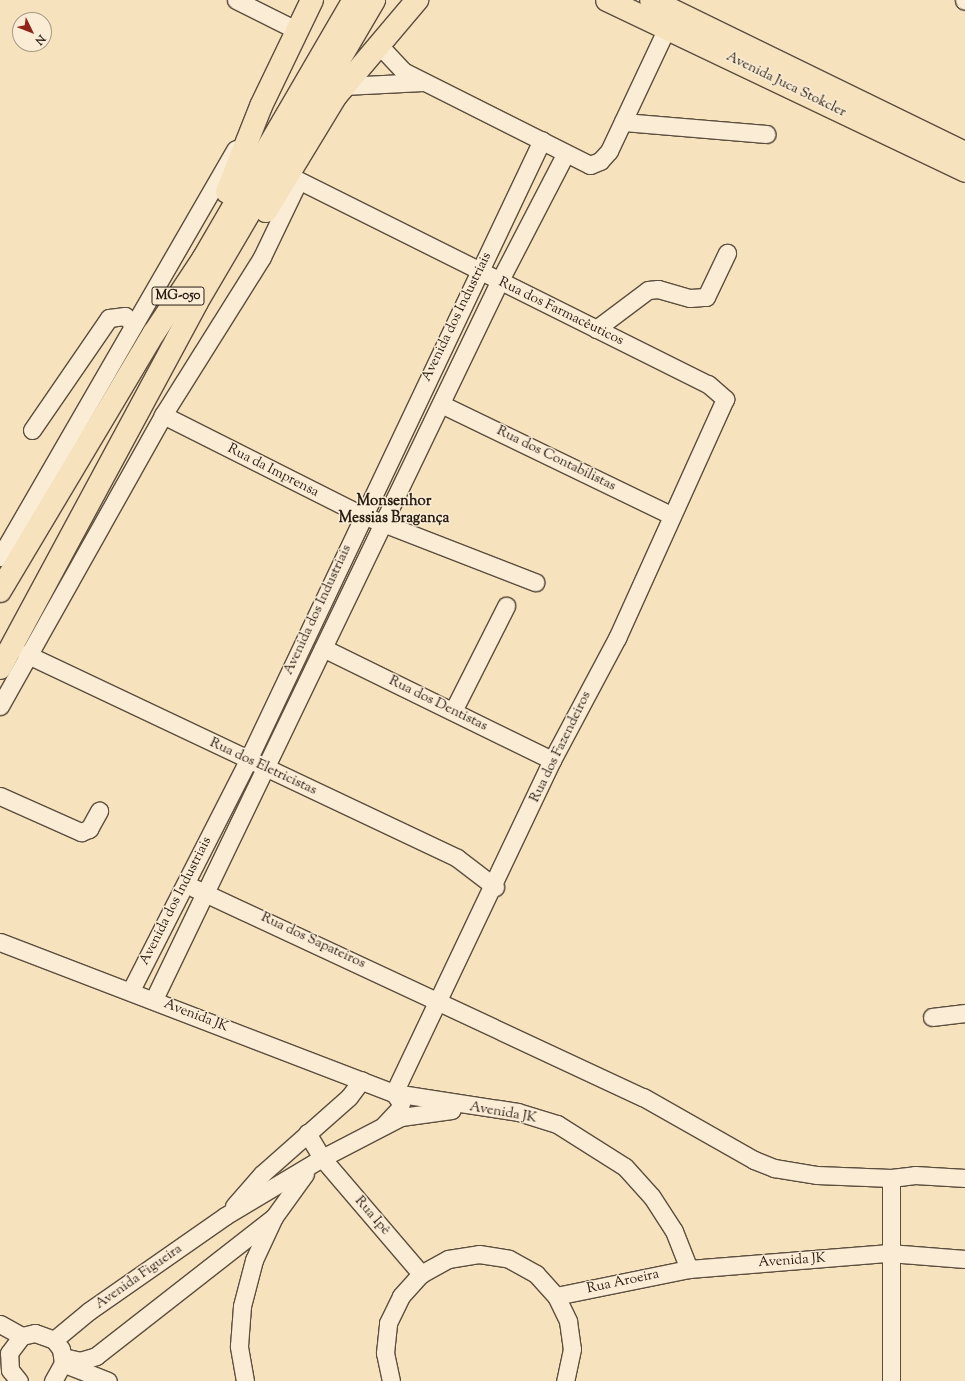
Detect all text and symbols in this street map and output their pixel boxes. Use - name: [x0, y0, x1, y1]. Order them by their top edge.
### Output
- north arrow: [12, 12, 52, 52]
- text: N: [31, 31, 49, 48]
- street label: Avenida Juca Stokcler: [723, 49, 849, 121]
- street label: Avenida dos Industriais: [418, 250, 496, 384]
- street label: Rua dos Farmacêuticos: [496, 274, 626, 350]
- road number: MG-050: [151, 285, 205, 307]
- street label: Rua dos Contabilistas: [494, 423, 618, 495]
- street label: Rua da Imprensa: [225, 441, 321, 501]
- district label: Monsenhor Messias Bragança: [338, 492, 450, 527]
- street label: Avenida dos Industriais: [280, 542, 356, 678]
- street label: Rua dos Dentistas: [386, 673, 490, 735]
- street label: Rua dos Fazendeiros: [527, 689, 595, 805]
- street label: Rua dos Eletricistas: [207, 735, 319, 799]
- street label: Avenida dos Industriais: [136, 834, 216, 968]
- street label: Rua dos Sapateiros: [258, 909, 368, 973]
- street label: Avenida JK: [161, 996, 231, 1036]
- street label: Avenida JK: [468, 1099, 538, 1127]
- street label: Rua Ipê: [351, 1193, 393, 1239]
- street label: Avenida Figueira: [92, 1241, 186, 1313]
- street label: Avenida JK: [758, 1250, 826, 1272]
- street label: Rua Aroeira: [585, 1266, 661, 1298]

